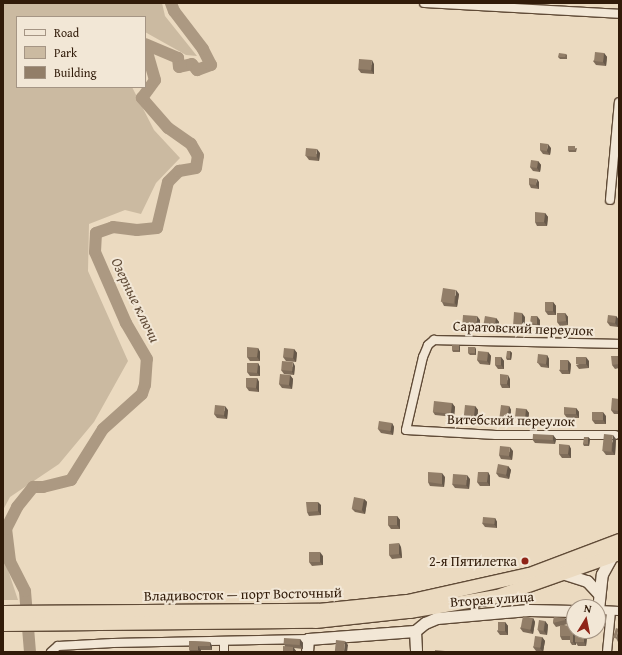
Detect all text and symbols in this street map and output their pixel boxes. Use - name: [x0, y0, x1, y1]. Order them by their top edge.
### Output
- legend: [16, 16, 146, 88]
- text: Road: [54, 24, 79, 41]
- text: Park: [54, 44, 77, 61]
- text: Building: [54, 64, 97, 81]
- water label: Озерные ключи: [108, 254, 164, 346]
- street label: Саратовский переулок: [453, 317, 593, 339]
- street label: Витебский переулок: [447, 410, 575, 430]
- place label: 2-я Пятилетка: [429, 553, 517, 569]
- marker: 2-я Пятилетка: [520, 556, 530, 566]
- street label: Владивосток — порт Восточный: [144, 584, 342, 604]
- street label: Вторая улица: [450, 588, 534, 610]
- north arrow: [566, 599, 606, 639]
- text: N: [583, 600, 593, 617]

